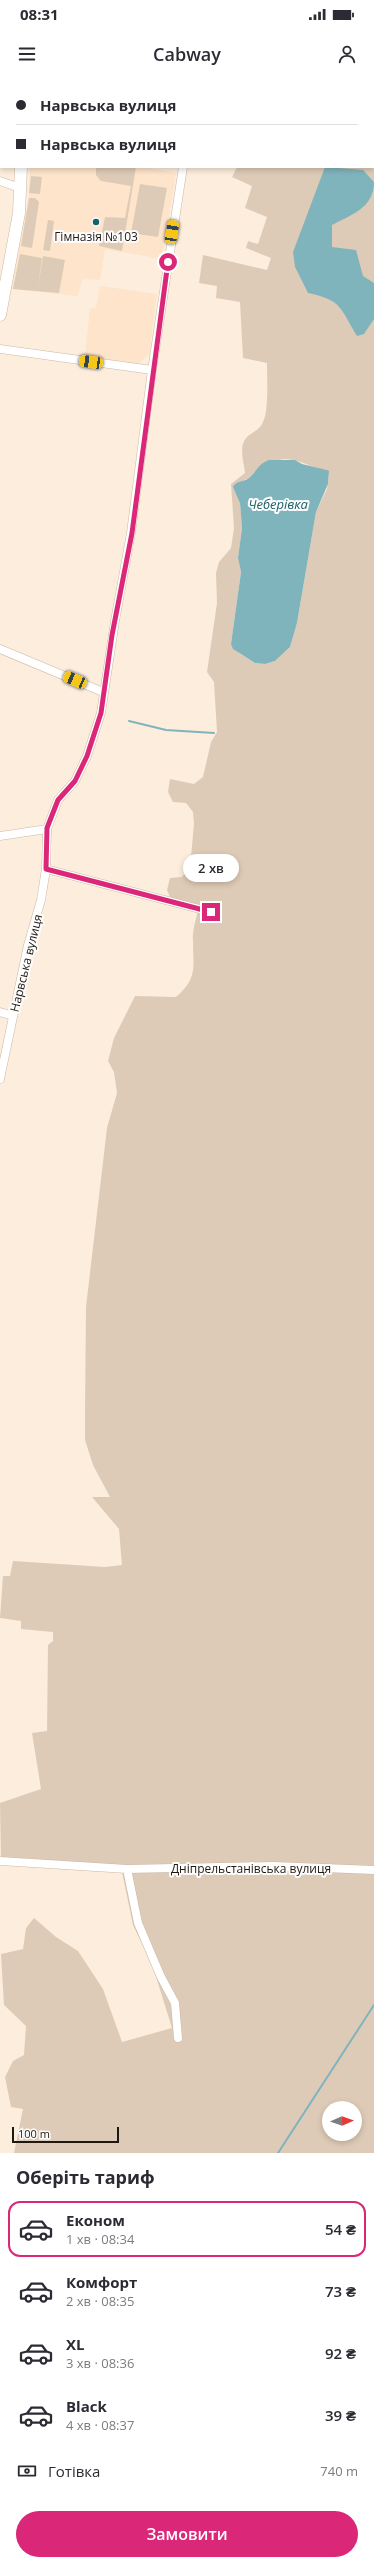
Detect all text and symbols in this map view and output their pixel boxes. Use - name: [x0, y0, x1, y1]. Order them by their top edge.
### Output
- text: 08:31: [20, 4, 59, 24]
- text: Cabway: [153, 42, 221, 66]
- icon: menu: [16, 43, 38, 65]
- icon: person: [336, 43, 358, 65]
- text: Нарвська вулиця: [40, 95, 176, 115]
- text: Нарвська вулиця: [40, 134, 176, 154]
- marker: Гімназія №103: [91, 217, 101, 227]
- car: [164, 219, 180, 245]
- place label: Гімназія №103: [54, 228, 138, 245]
- route start: [159, 253, 177, 271]
- car: [78, 354, 104, 370]
- water label: Чеберівка: [248, 495, 308, 513]
- car: [62, 670, 88, 690]
- callout: 2 хв: [183, 854, 239, 882]
- text: 2 хв: [198, 859, 224, 877]
- route end: [202, 903, 220, 921]
- street label: Нарвська вулиця: [6, 912, 46, 1014]
- street label: Дніпрельстанівська вулиця: [171, 1860, 331, 1877]
- north arrow: [322, 2101, 362, 2141]
- map controls: [322, 2101, 362, 2141]
- scale bar: [12, 2125, 119, 2144]
- text: 100 m: [18, 2126, 50, 2141]
- text: Оберіть тариф: [16, 2165, 155, 2189]
- text: Економ: [66, 2210, 125, 2230]
- icon: car: [18, 2211, 54, 2247]
- text: 54 ₴: [325, 2219, 356, 2239]
- text: 1 хв · 08:34: [66, 2230, 134, 2248]
- text: Комфорт: [66, 2272, 137, 2292]
- icon: car: [18, 2273, 54, 2309]
- text: 73 ₴: [325, 2281, 356, 2301]
- text: 2 хв · 08:35: [66, 2292, 134, 2310]
- text: XL: [66, 2334, 84, 2354]
- icon: car: [18, 2335, 54, 2371]
- text: 92 ₴: [325, 2343, 356, 2363]
- text: 3 хв · 08:36: [66, 2354, 134, 2372]
- text: Black: [66, 2396, 107, 2416]
- icon: car: [18, 2397, 54, 2433]
- text: 39 ₴: [325, 2405, 356, 2425]
- text: 4 хв · 08:37: [66, 2416, 134, 2434]
- icon: cash: [16, 2460, 38, 2482]
- text: Готівка: [48, 2461, 100, 2481]
- text: 740 m: [320, 2462, 358, 2480]
- button: Замовити: [16, 2511, 358, 2557]

